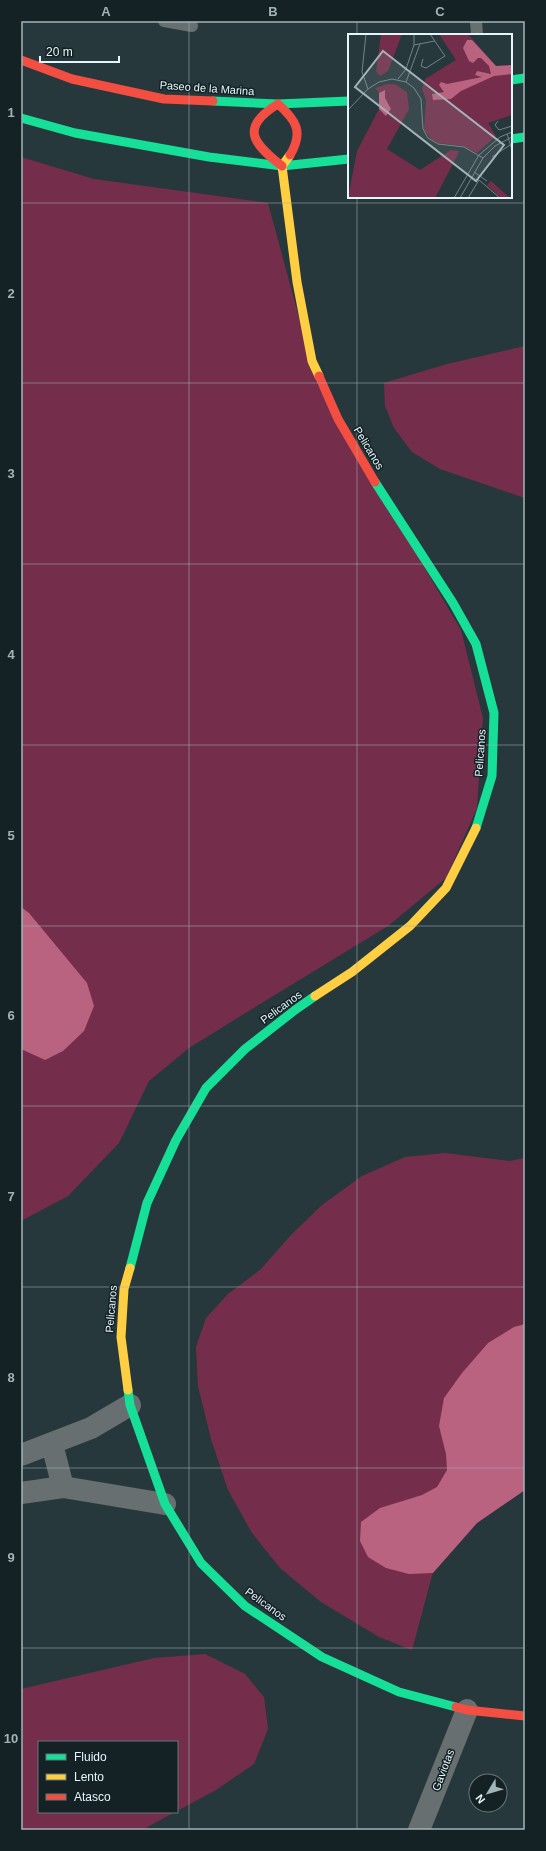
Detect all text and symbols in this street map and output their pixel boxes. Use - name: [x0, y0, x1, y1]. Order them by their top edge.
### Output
- text: A: [101, 4, 111, 19]
- text: B: [268, 4, 278, 19]
- text: C: [435, 4, 445, 19]
- inset map: [348, 34, 512, 198]
- scale bar: [40, 38, 119, 64]
- text: 20 m: [46, 45, 73, 59]
- street label: Paseo de la Marina: [159, 79, 256, 97]
- text: 1: [7, 105, 15, 120]
- text: 2: [7, 286, 15, 301]
- street label: Pelicanos: [352, 424, 387, 472]
- text: 3: [7, 466, 15, 481]
- text: 4: [7, 647, 15, 662]
- street label: Pelicanos: [472, 728, 488, 777]
- text: 5: [7, 828, 15, 843]
- street label: Pelicanos: [258, 988, 304, 1026]
- text: 6: [7, 1008, 15, 1023]
- text: 7: [7, 1189, 15, 1204]
- street label: Pelicanos: [103, 1284, 119, 1333]
- text: 8: [7, 1370, 15, 1385]
- text: 9: [7, 1550, 15, 1565]
- street label: Pelicanos: [243, 1585, 289, 1623]
- text: 10: [4, 1731, 18, 1746]
- legend: [38, 1741, 178, 1813]
- street label: Gaviotas: [430, 1747, 457, 1792]
- text: Fluido: [74, 1750, 107, 1764]
- text: Lento: [74, 1770, 104, 1784]
- north arrow: [468, 1773, 508, 1813]
- text: Atasco: [74, 1790, 111, 1804]
- text: N: [473, 1792, 487, 1806]

